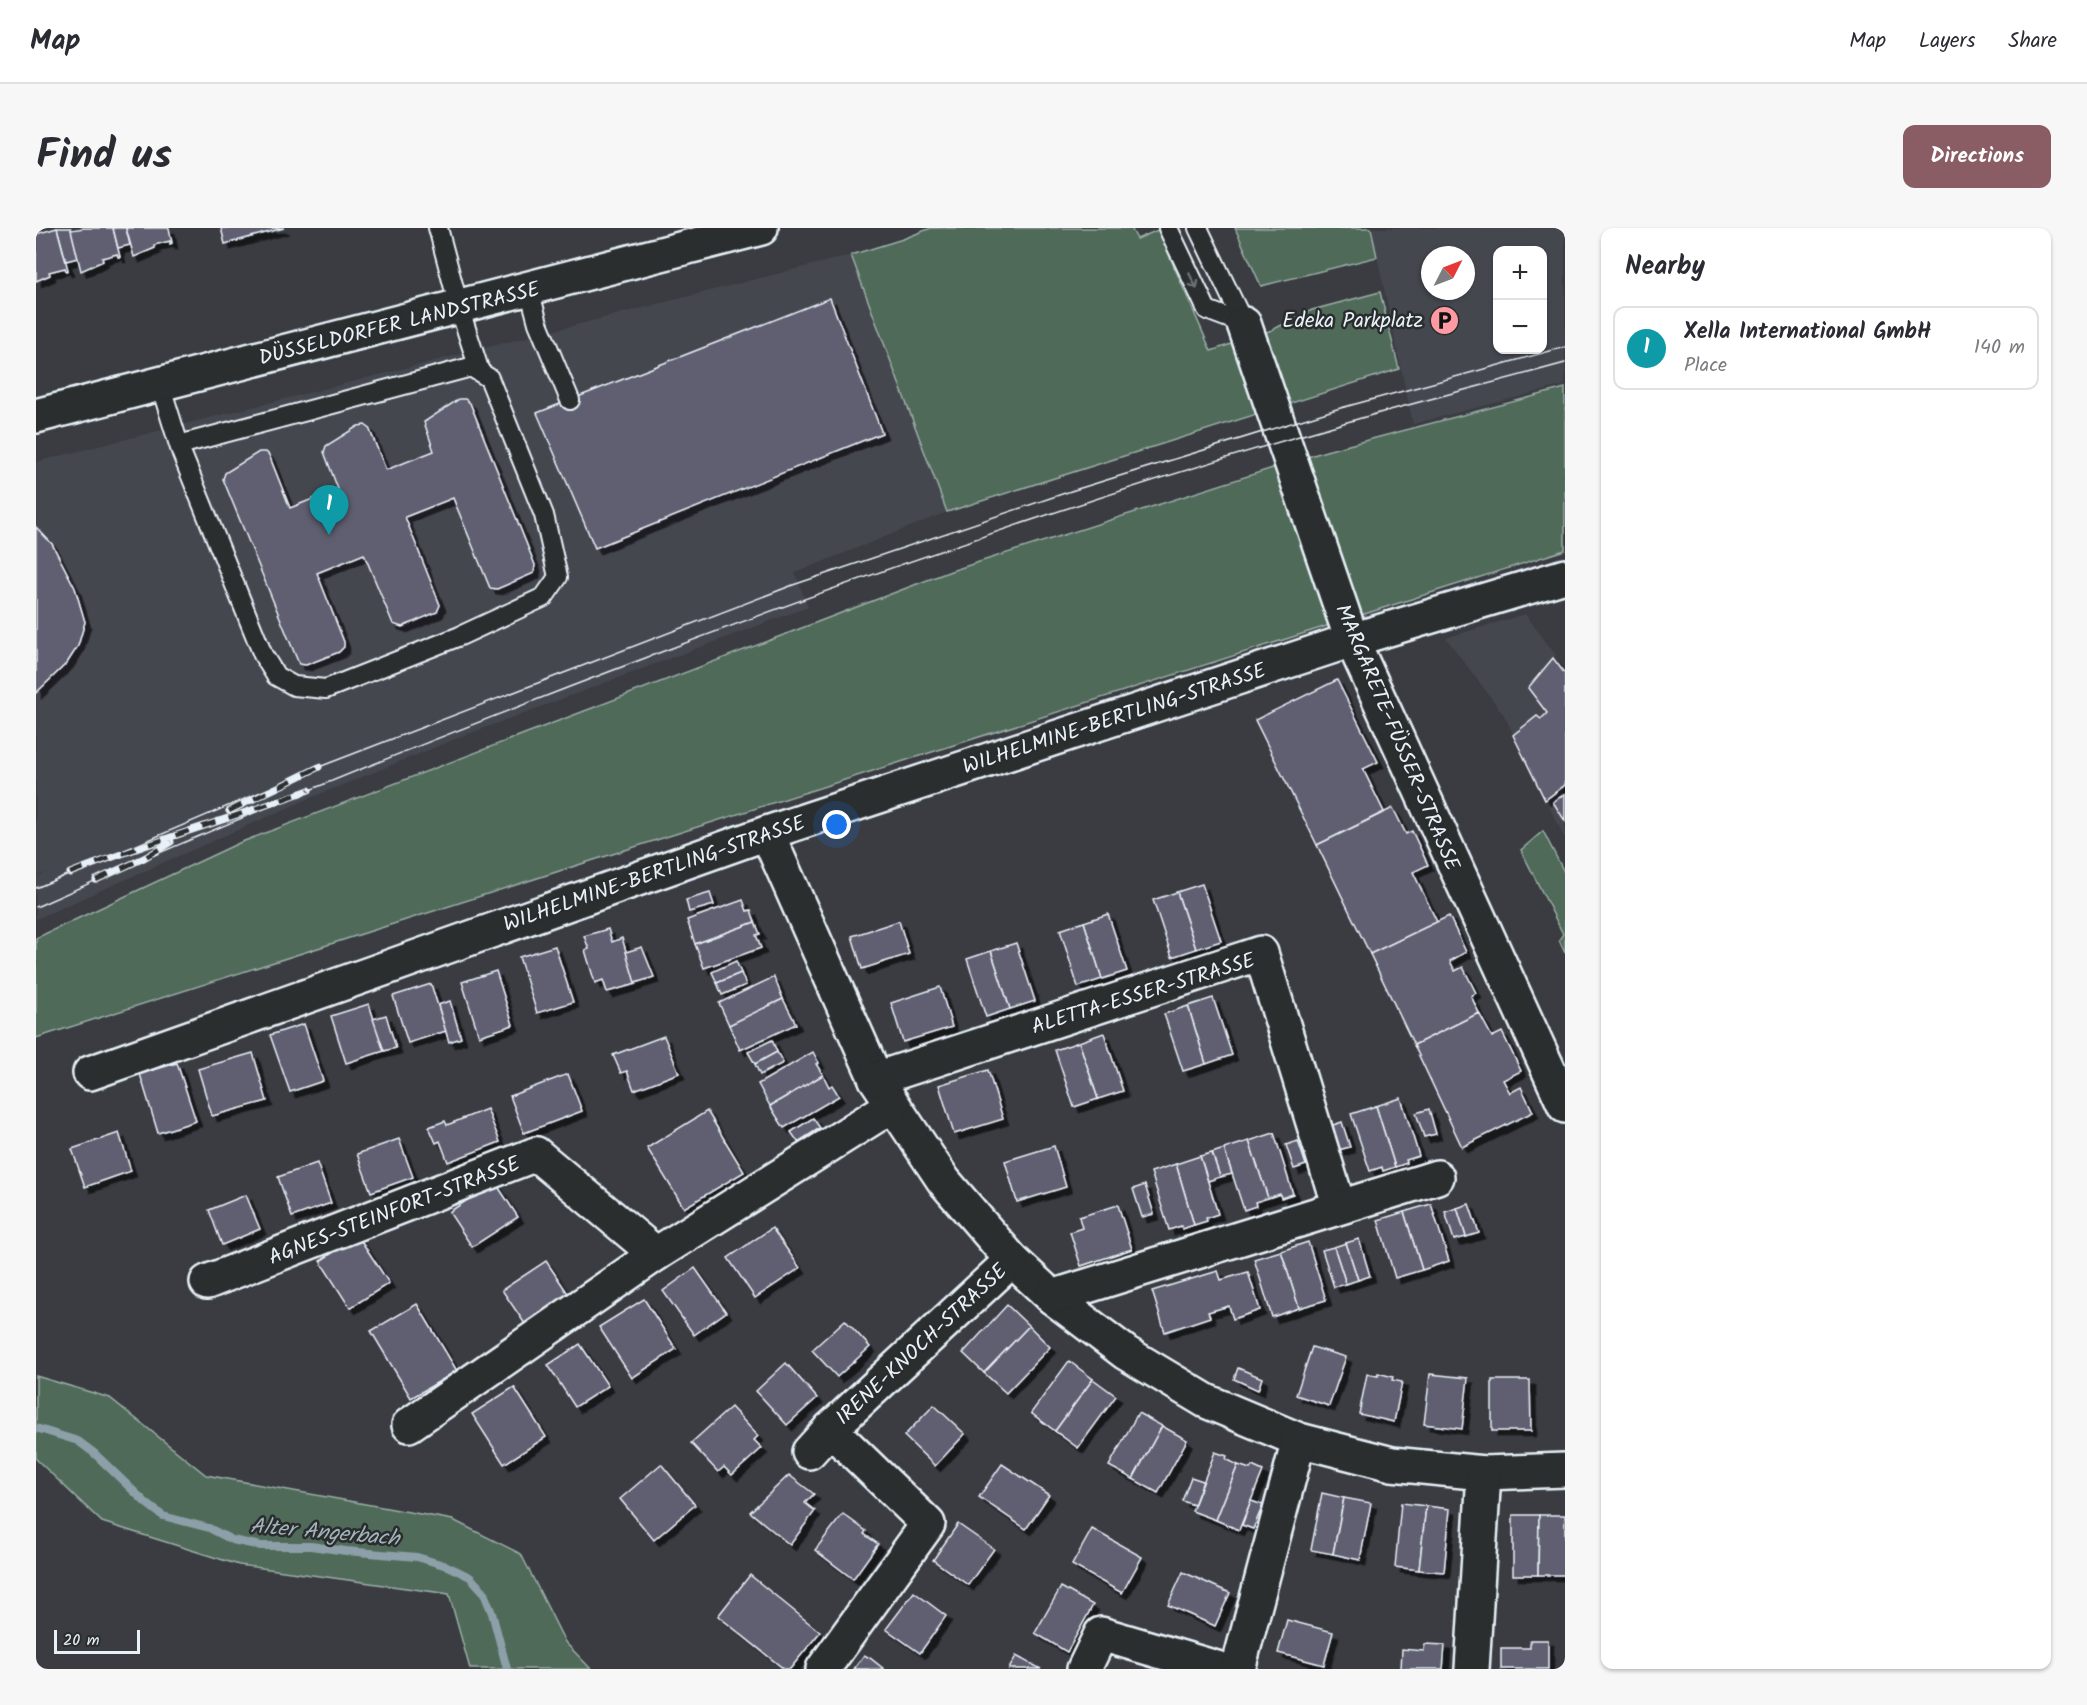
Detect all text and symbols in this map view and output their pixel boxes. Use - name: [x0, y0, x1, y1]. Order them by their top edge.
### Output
- text: Map: [30, 19, 81, 64]
- text: Map: [1849, 25, 1886, 58]
- text: Layers: [1919, 25, 1975, 58]
- text: Share: [2008, 25, 2057, 58]
- text: Find us: [36, 123, 172, 190]
- button: Directions: [1903, 125, 2051, 188]
- north arrow: [1421, 246, 1475, 300]
- map controls: [1493, 246, 1547, 354]
- button: +: [1493, 246, 1547, 300]
- text: Nearby: [1625, 246, 1705, 288]
- one-way arrow: [1188, 271, 1200, 289]
- street label: DÜSSELDORFER LANDSTRASSE: [255, 273, 544, 375]
- button: −: [1493, 300, 1547, 354]
- parking icon: Edeka Parkplatz: [1428, 304, 1460, 336]
- place label: Edeka Parkplatz: [1282, 305, 1423, 338]
- text: Xella International GmbH: [1684, 315, 1931, 350]
- text: 1: [1643, 332, 1650, 364]
- text: 140 m: [1974, 332, 2025, 364]
- text: Place: [1684, 350, 1727, 382]
- pin: 1: [310, 486, 348, 535]
- street label: MARGARETE-FÜSSER-STRASSE: [1325, 599, 1468, 877]
- street label: WILHELMINE-BERTLING-STRASSE: [958, 654, 1271, 784]
- street label: WILHELMINE-BERTLING-STRASSE: [499, 807, 811, 942]
- your location: [822, 810, 851, 839]
- street label: ALETTA-ESSER-STRASSE: [1028, 945, 1260, 1044]
- street label: AGNES-STEINFORT-STRASSE: [264, 1148, 526, 1275]
- street label: IRENE-KNOCH-STRASSE: [828, 1256, 1016, 1434]
- water label: Alter Angerbach: [249, 1510, 403, 1558]
- scale bar: [54, 1627, 140, 1654]
- text: 20 m: [63, 1628, 99, 1653]

